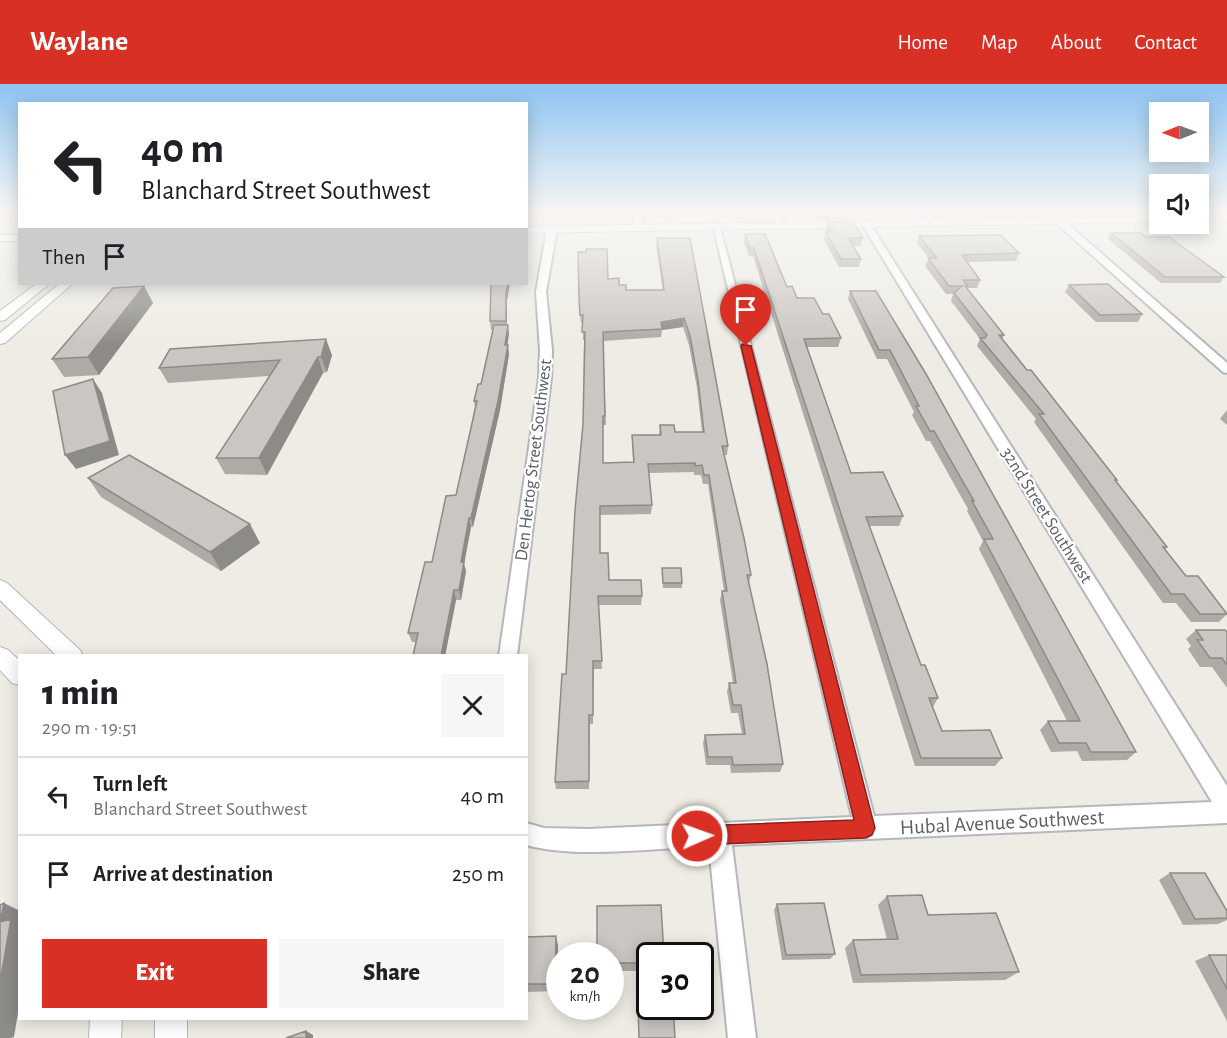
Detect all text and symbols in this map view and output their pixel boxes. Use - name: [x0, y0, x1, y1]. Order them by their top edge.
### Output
- text: Waylane: [30, 28, 128, 56]
- text: Home: [897, 32, 948, 53]
- text: Map: [981, 32, 1018, 53]
- text: About: [1051, 32, 1101, 53]
- text: Contact: [1134, 32, 1197, 53]
- north arrow: [1149, 102, 1209, 162]
- map controls: [1149, 102, 1209, 234]
- icon: left: [42, 126, 120, 204]
- text: 40 m: [141, 128, 224, 170]
- button: sound: [1149, 174, 1209, 234]
- text: Blanchard Street Southwest: [141, 177, 430, 204]
- icon: arrive: [98, 240, 131, 273]
- text: Then: [42, 246, 86, 268]
- pin: [720, 284, 771, 346]
- icon: arrive: [729, 293, 762, 326]
- street label: Den Hertog Street Southwest: [513, 358, 555, 562]
- street label: 32nd Street Southwest: [997, 445, 1095, 587]
- button: close: [441, 674, 504, 737]
- text: 1 min: [42, 675, 119, 711]
- text: 290 m · 19:51: [42, 718, 138, 738]
- text: Turn left: [93, 773, 167, 795]
- icon: left: [42, 780, 75, 813]
- text: 40 m: [461, 785, 504, 807]
- text: Blanchard Street Southwest: [93, 799, 307, 819]
- position arrow: [665, 804, 729, 868]
- street label: Hubal Avenue Southwest: [899, 807, 1105, 838]
- icon: arrive: [42, 858, 75, 891]
- text: Arrive at destination: [93, 863, 273, 885]
- text: 250 m: [452, 863, 504, 885]
- button: Exit: [42, 939, 267, 1008]
- button: Share: [279, 939, 504, 1008]
- speed limit sign: 30: [636, 942, 714, 1020]
- text: 20: [570, 959, 600, 989]
- text: km/h: [570, 989, 600, 1004]

